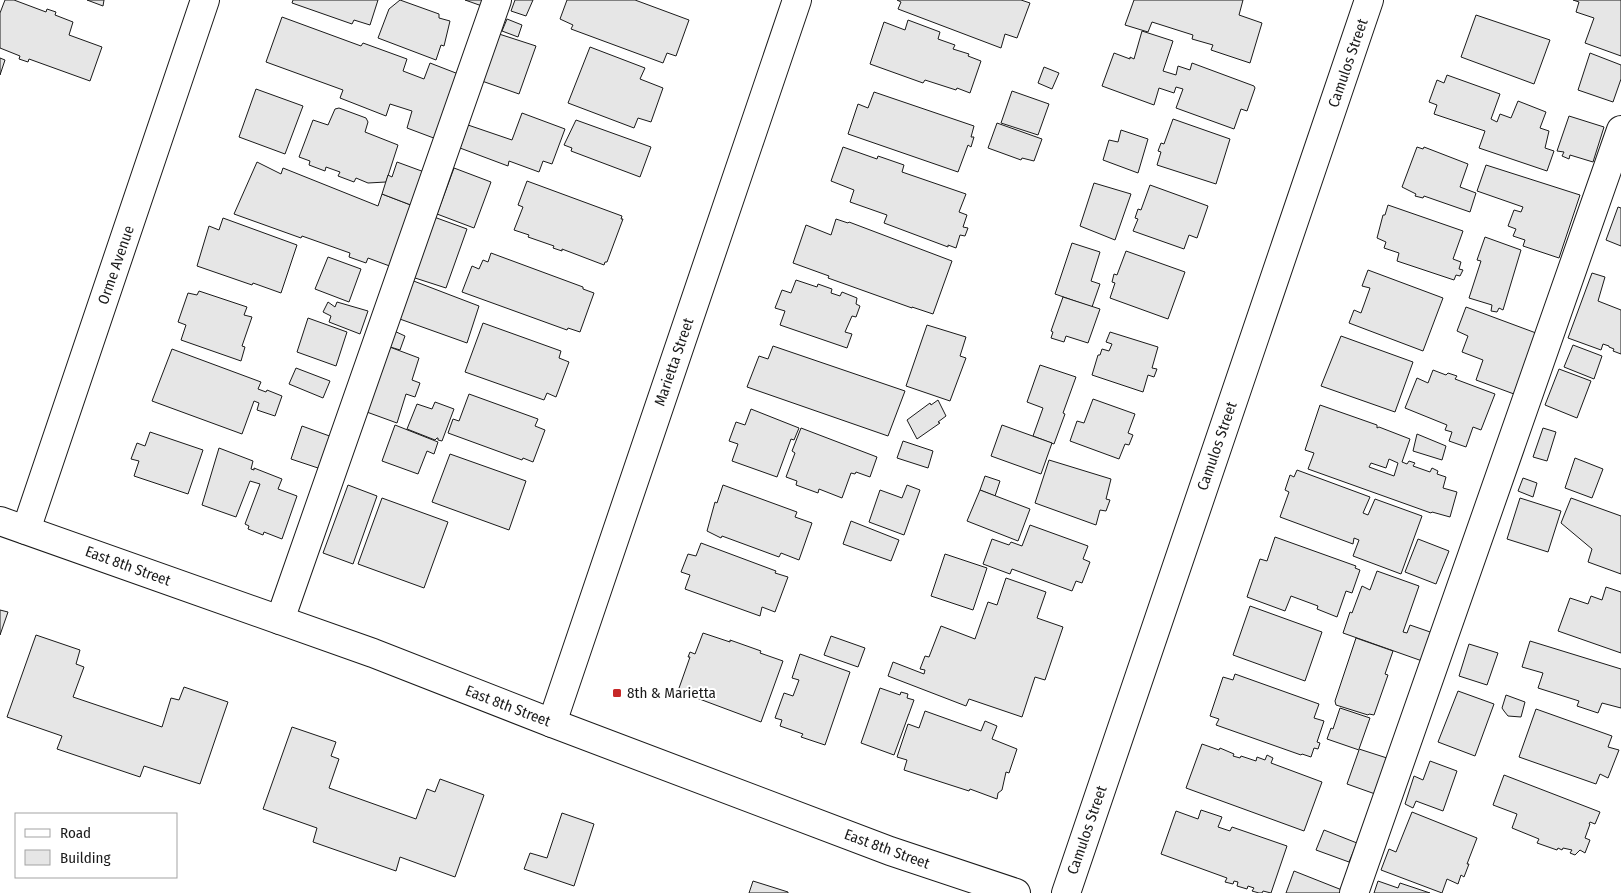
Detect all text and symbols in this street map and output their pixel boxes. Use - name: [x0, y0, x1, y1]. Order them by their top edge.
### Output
- street label: Camulos Street: [1324, 16, 1372, 110]
- street label: Orme Avenue: [94, 223, 138, 307]
- street label: Marietta Street: [651, 316, 698, 408]
- street label: Camulos Street: [1193, 399, 1241, 493]
- street label: East 8th Street: [83, 542, 173, 590]
- street label: East 8th Street: [463, 682, 553, 731]
- place label: 8th & Marietta: [627, 684, 716, 702]
- marker: 8th & Marietta: [611, 687, 623, 699]
- street label: Camulos Street: [1063, 783, 1111, 877]
- legend: [15, 813, 178, 878]
- text: Road: [60, 824, 91, 842]
- street label: East 8th Street: [842, 825, 932, 873]
- text: Building: [60, 849, 111, 867]

